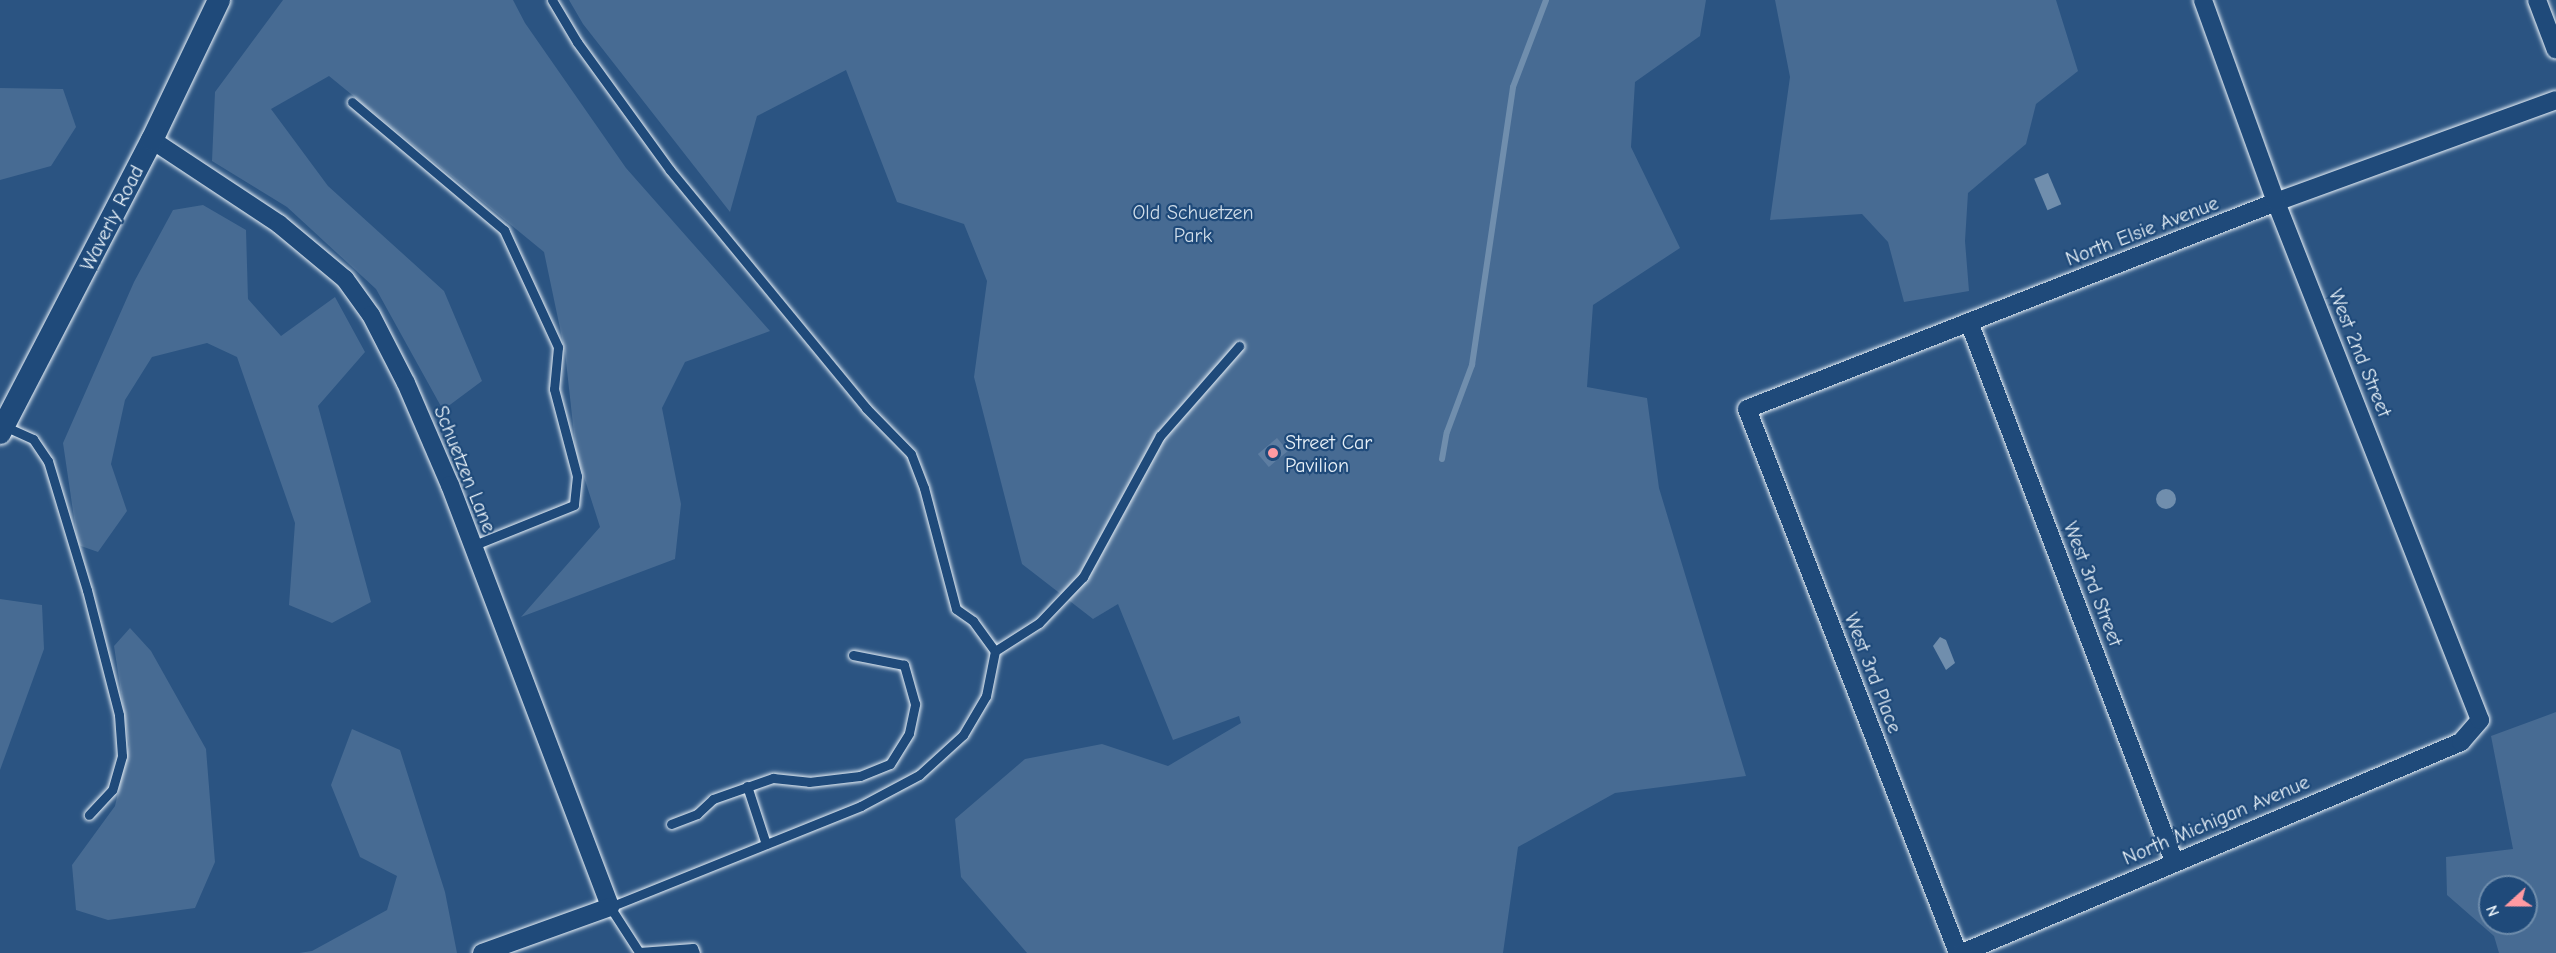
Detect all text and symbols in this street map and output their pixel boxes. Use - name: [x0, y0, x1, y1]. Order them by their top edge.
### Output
- street label: Waverly Road: [75, 161, 149, 275]
- street label: North Elsie Avenue: [2062, 191, 2222, 271]
- park label: Old Schuetzen Park: [1132, 200, 1254, 247]
- street label: West 2nd Street: [2323, 286, 2397, 420]
- street label: Schuetzen Lane: [429, 402, 501, 536]
- place label: Street Car Pavilion: [1285, 430, 1372, 477]
- marker: Street Car Pavilion: [1266, 446, 1280, 460]
- street label: West 3rd Street: [2058, 518, 2128, 650]
- street label: West 3rd Place: [1839, 609, 1907, 737]
- street label: North Michigan Avenue: [2119, 770, 2313, 870]
- north arrow: [2478, 875, 2538, 935]
- text: N: [2483, 903, 2503, 919]

